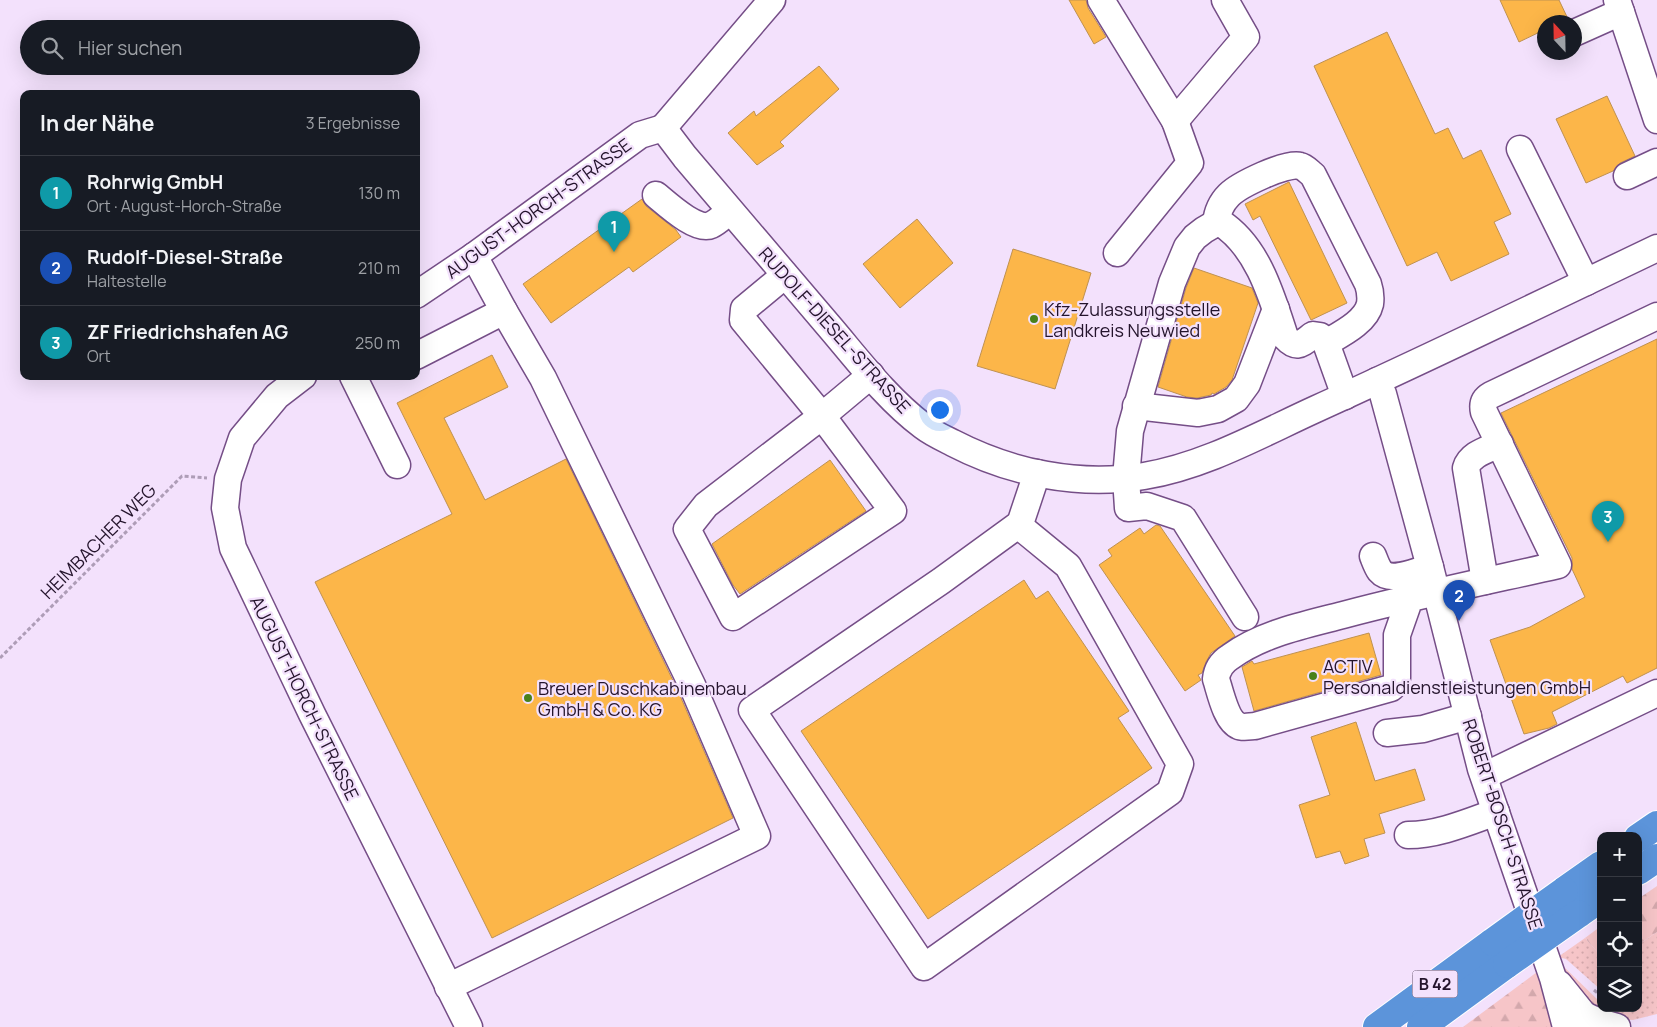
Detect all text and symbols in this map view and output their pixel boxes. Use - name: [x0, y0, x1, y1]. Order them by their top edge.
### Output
- north arrow: [1537, 15, 1582, 60]
- search box: [20, 20, 420, 75]
- icon: search: [38, 34, 66, 62]
- text: Hier suchen: [78, 35, 182, 61]
- text: In der Nähe: [40, 109, 154, 137]
- text: 3 Ergebnisse: [306, 112, 400, 134]
- street label: AUGUST-HORCH-STRASSE: [440, 132, 636, 284]
- text: Rohrwig GmbH: [87, 169, 223, 195]
- text: 1: [52, 182, 60, 204]
- text: 130 m: [358, 182, 400, 204]
- text: Ort · August-Horch-Straße: [87, 195, 282, 217]
- pin: 1: [598, 211, 630, 252]
- street label: RUDOLF-DIESEL-STRASSE: [754, 242, 916, 418]
- text: Rudolf-Diesel-Straße: [87, 244, 283, 270]
- text: 2: [51, 257, 61, 279]
- text: 210 m: [358, 257, 400, 279]
- text: Haltestelle: [87, 270, 167, 292]
- place label: Kfz-Zulassungsstelle Landkreis Neuwied: [1044, 297, 1220, 342]
- marker: Kfz-Zulassungsstelle Landkreis Neuwied: [1028, 313, 1040, 325]
- text: ZF Friedrichshafen AG: [87, 319, 288, 345]
- text: 3: [51, 332, 61, 354]
- text: 250 m: [355, 332, 400, 354]
- text: Ort: [87, 345, 111, 367]
- your location: [927, 397, 953, 423]
- street label: HEIMBACHER WEG: [35, 478, 161, 604]
- pin: 3: [1592, 501, 1624, 542]
- pin: 2: [1443, 580, 1475, 621]
- street label: AUGUST-HORCH-STRASSE: [245, 592, 365, 804]
- place label: ACTIV Personaldienstleistungen GmbH: [1323, 654, 1591, 699]
- marker: ACTIV Personaldienstleistungen GmbH: [1307, 670, 1319, 682]
- place label: Breuer Duschkabinenbau GmbH & Co. KG: [538, 676, 747, 721]
- marker: Breuer Duschkabinenbau GmbH & Co. KG: [522, 692, 534, 704]
- street label: ROBERT-BOSCH-STRASSE: [1458, 716, 1548, 932]
- map controls: [1597, 832, 1642, 1012]
- button: +: [1597, 832, 1642, 877]
- button: −: [1597, 877, 1642, 922]
- button: locate: [1597, 922, 1642, 967]
- button: layers: [1597, 967, 1642, 1012]
- road number: B 42: [1412, 971, 1458, 998]

